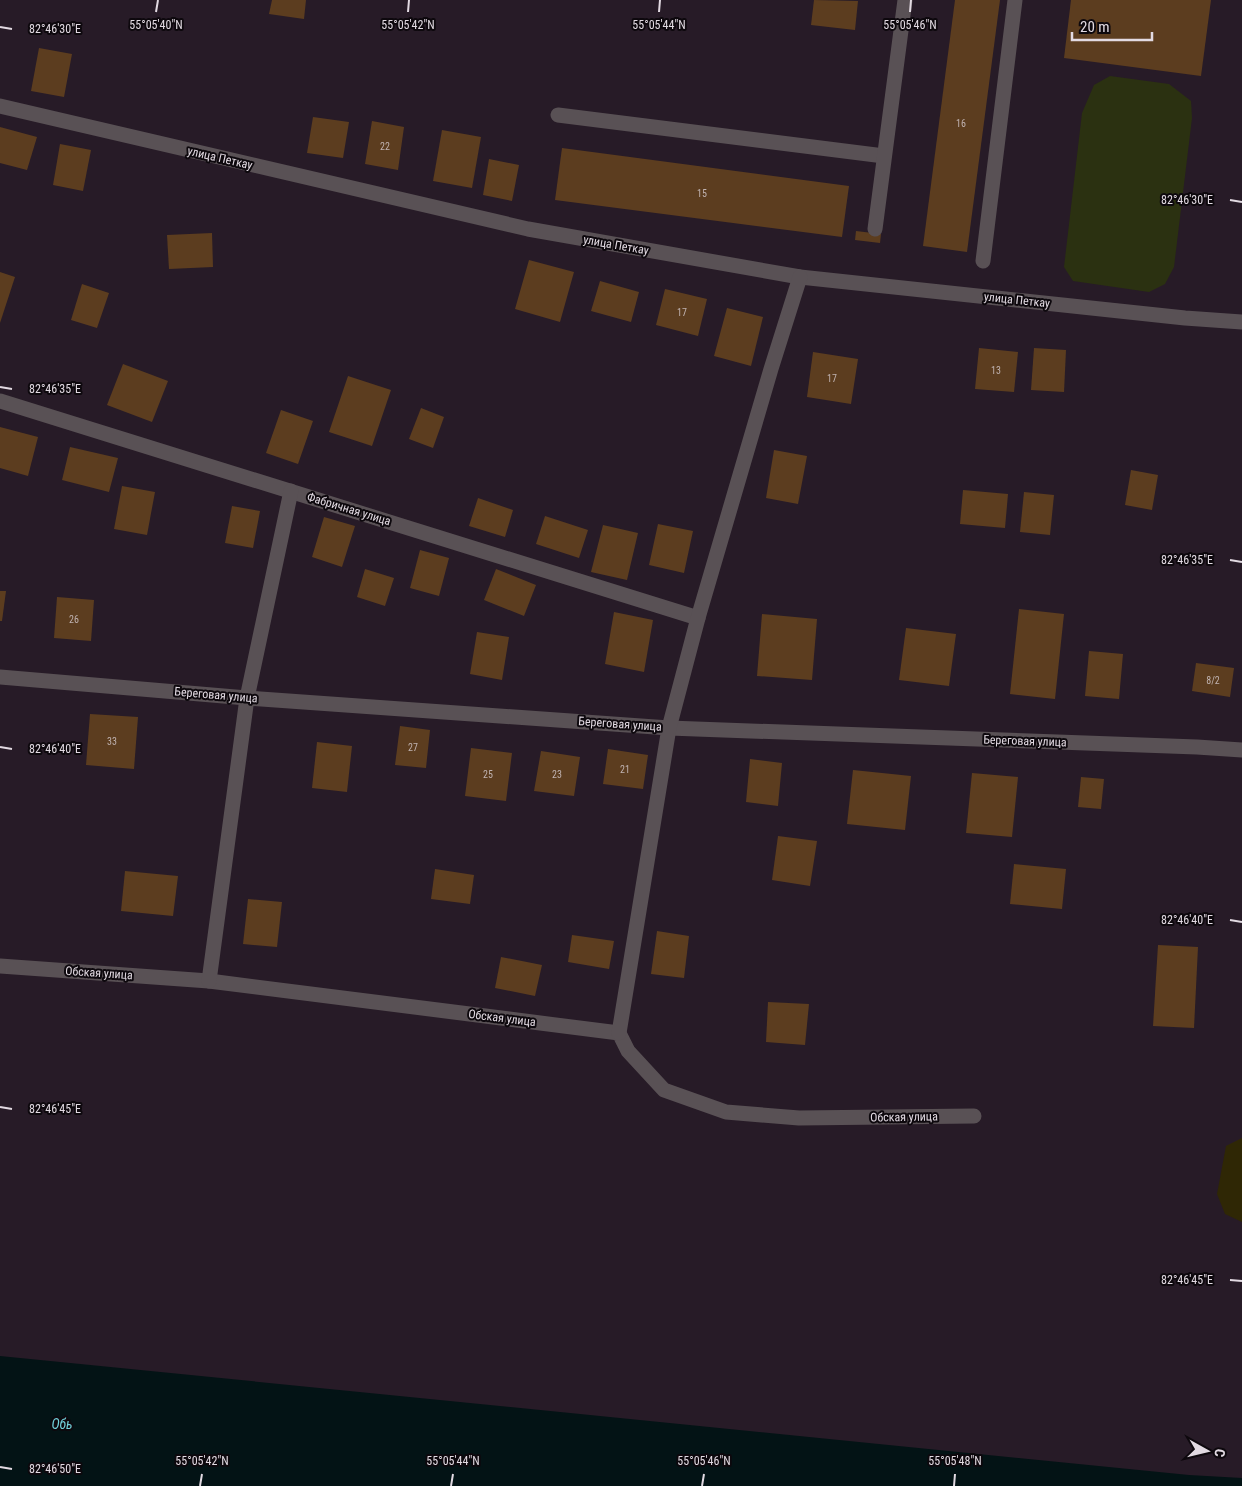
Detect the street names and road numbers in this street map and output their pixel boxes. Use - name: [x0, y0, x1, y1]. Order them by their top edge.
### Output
- street label: улица Петкау: [186, 144, 254, 172]
- street label: улица Петкау: [582, 232, 650, 258]
- street label: улица Петкау: [983, 290, 1051, 310]
- street label: Фабричная улица: [305, 490, 393, 528]
- street label: Береговая улица: [174, 684, 258, 706]
- street label: Береговая улица: [578, 714, 662, 734]
- street label: Береговая улица: [983, 733, 1067, 749]
- street label: Обская улица: [65, 964, 133, 982]
- street label: Обская улица: [468, 1007, 537, 1029]
- street label: Обская улица: [870, 1109, 938, 1125]

